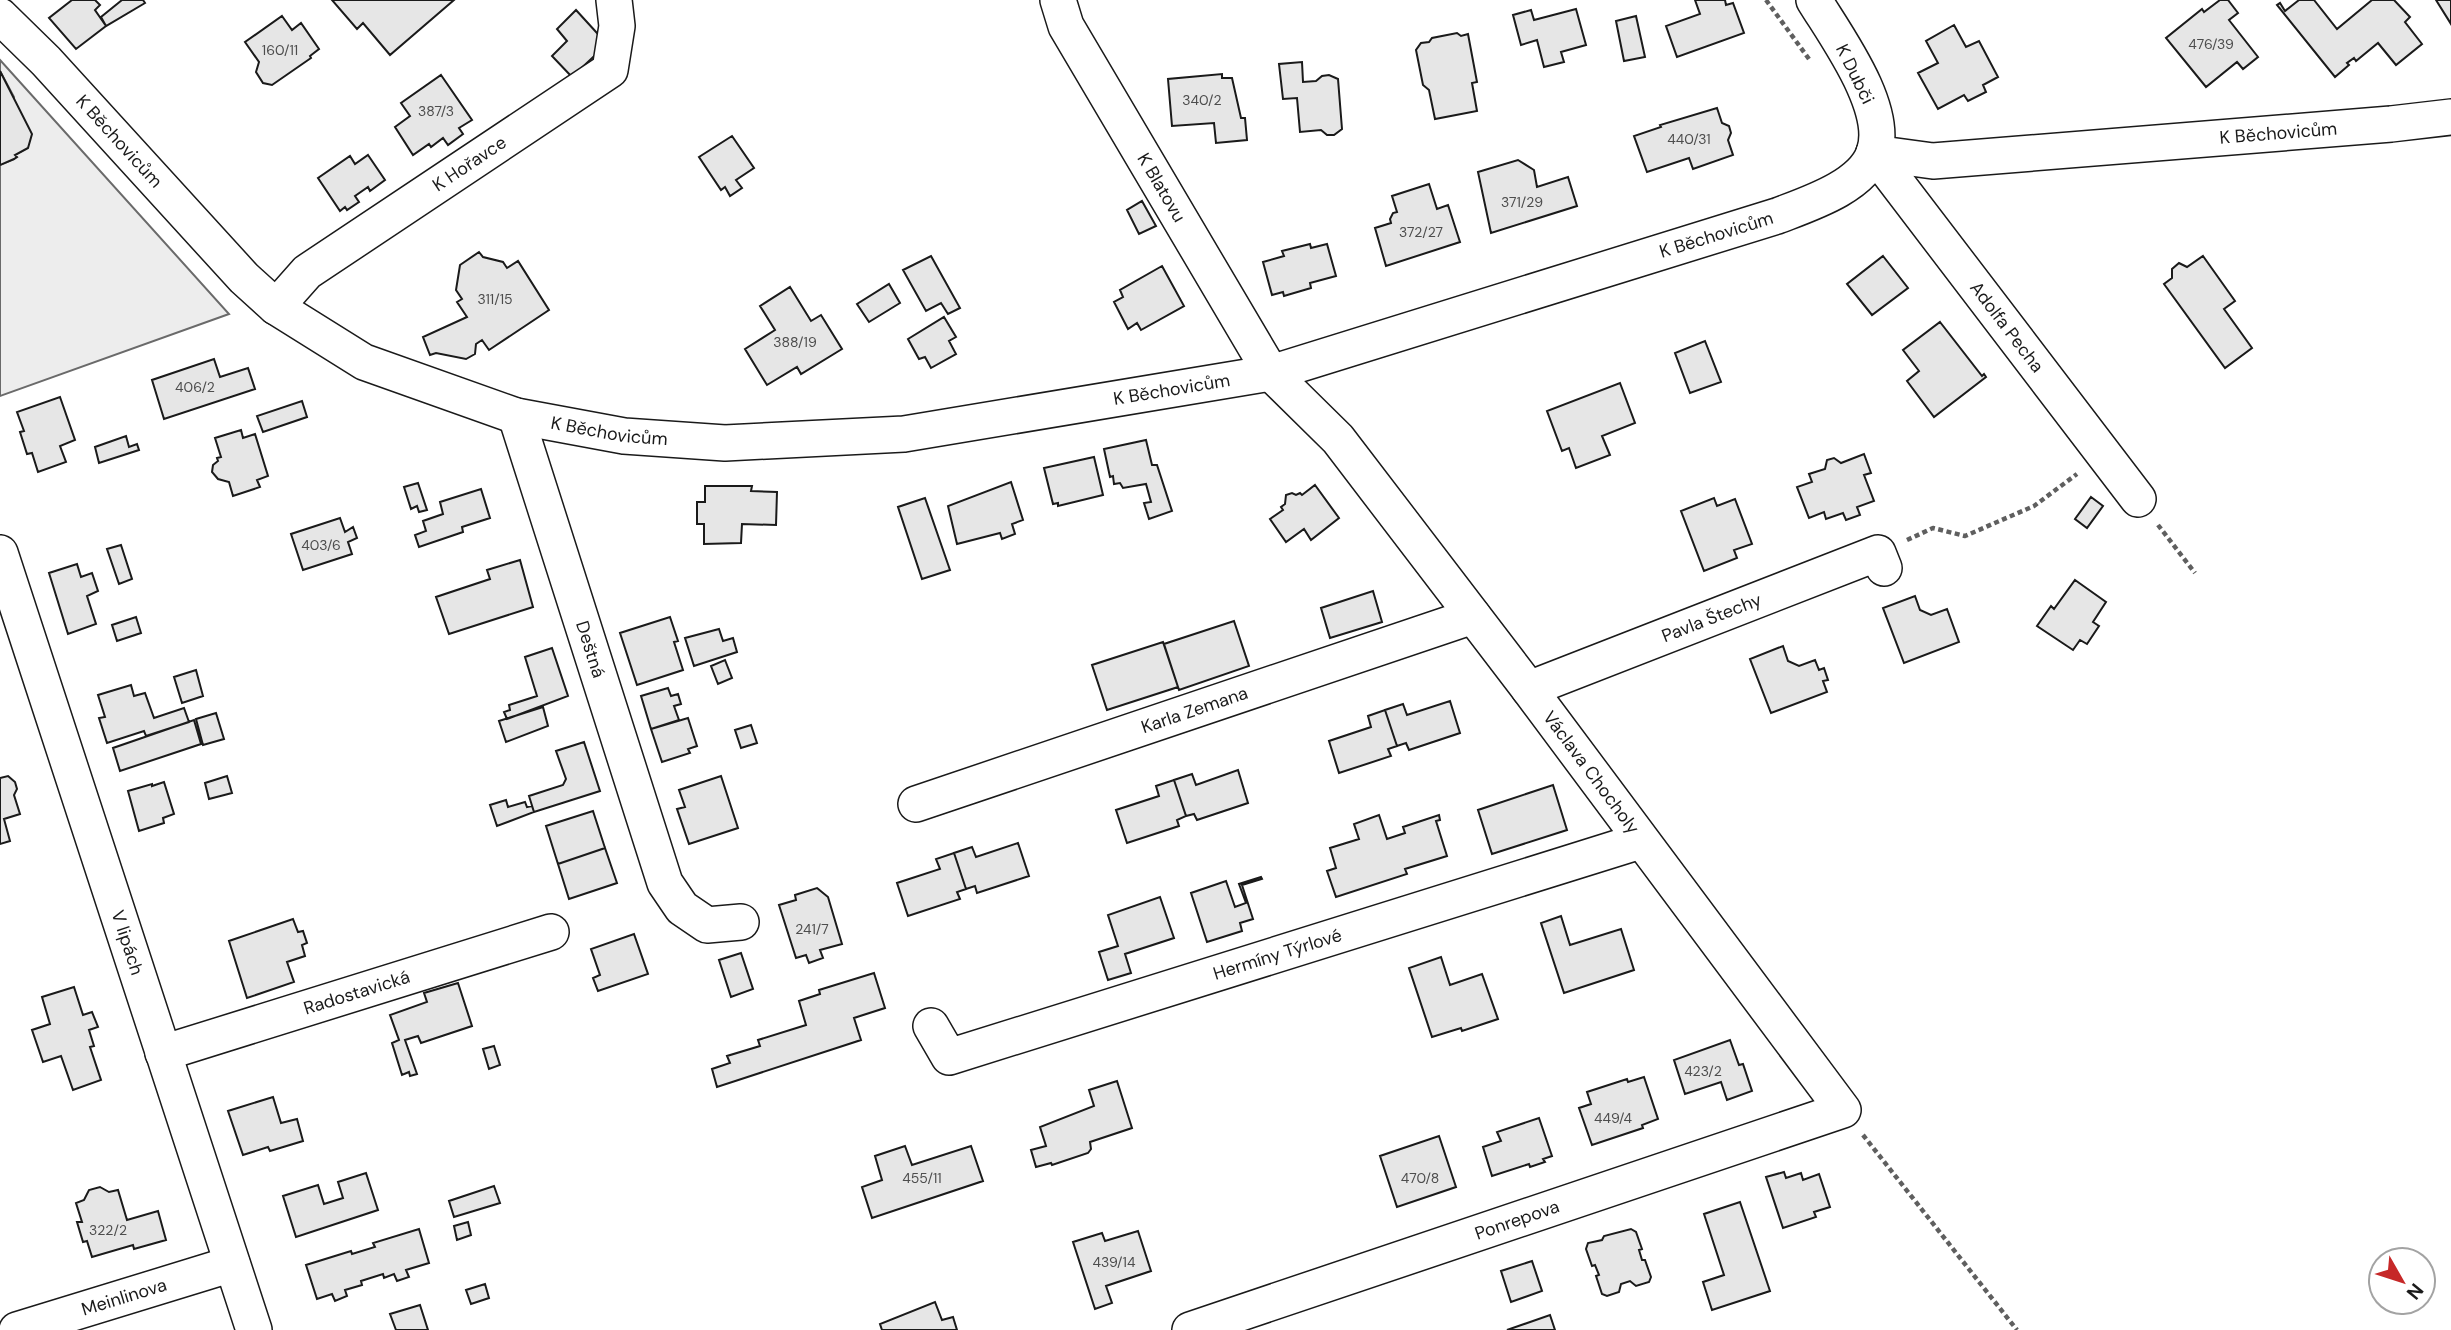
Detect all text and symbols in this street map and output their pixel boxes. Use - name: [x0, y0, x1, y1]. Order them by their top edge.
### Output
- house number: 476/39: [2188, 35, 2234, 53]
- street label: K Dubči: [1830, 40, 1880, 108]
- house number: 160/11: [262, 41, 298, 59]
- street label: K Běchovicům: [71, 90, 168, 193]
- house number: 340/2: [1182, 91, 1222, 109]
- house number: 387/3: [418, 102, 454, 120]
- street label: K Běchovicům: [2219, 116, 2338, 150]
- street label: K Hořavce: [428, 130, 511, 197]
- house number: 440/31: [1667, 130, 1711, 148]
- street label: K Blatovu: [1132, 149, 1191, 227]
- house number: 371/29: [1501, 193, 1543, 211]
- street label: K Běchovicům: [1657, 206, 1776, 264]
- house number: 372/27: [1399, 223, 1443, 241]
- street label: Adolfa Pecha: [1964, 277, 2049, 377]
- house number: 311/15: [477, 290, 513, 308]
- house number: 388/19: [773, 333, 817, 351]
- street label: K Běchovicům: [1112, 368, 1232, 411]
- house number: 406/2: [175, 378, 215, 396]
- street label: K Běchovicům: [549, 411, 668, 451]
- house number: 403/6: [301, 536, 341, 554]
- street label: Pavla Štechy: [1658, 588, 1765, 648]
- street label: Deštná: [570, 618, 611, 681]
- street label: Karla Zemana: [1138, 681, 1251, 739]
- street label: Václava Chocholy: [1538, 706, 1645, 839]
- street label: V lipách: [106, 907, 149, 978]
- house number: 241/7: [795, 920, 829, 938]
- street label: Hermíny Týrlové: [1210, 923, 1345, 986]
- street label: Radostavická: [301, 965, 413, 1020]
- house number: 423/2: [1684, 1062, 1722, 1080]
- house number: 449/4: [1594, 1109, 1633, 1127]
- house number: 455/11: [902, 1169, 942, 1187]
- house number: 470/8: [1401, 1169, 1439, 1187]
- street label: Ponrepova: [1472, 1194, 1562, 1246]
- house number: 322/2: [89, 1221, 127, 1239]
- north arrow: [2367, 1246, 2437, 1316]
- house number: 439/14: [1093, 1253, 1136, 1271]
- street label: Meinlinova: [79, 1273, 170, 1321]
- text: N: [2401, 1278, 2429, 1305]

